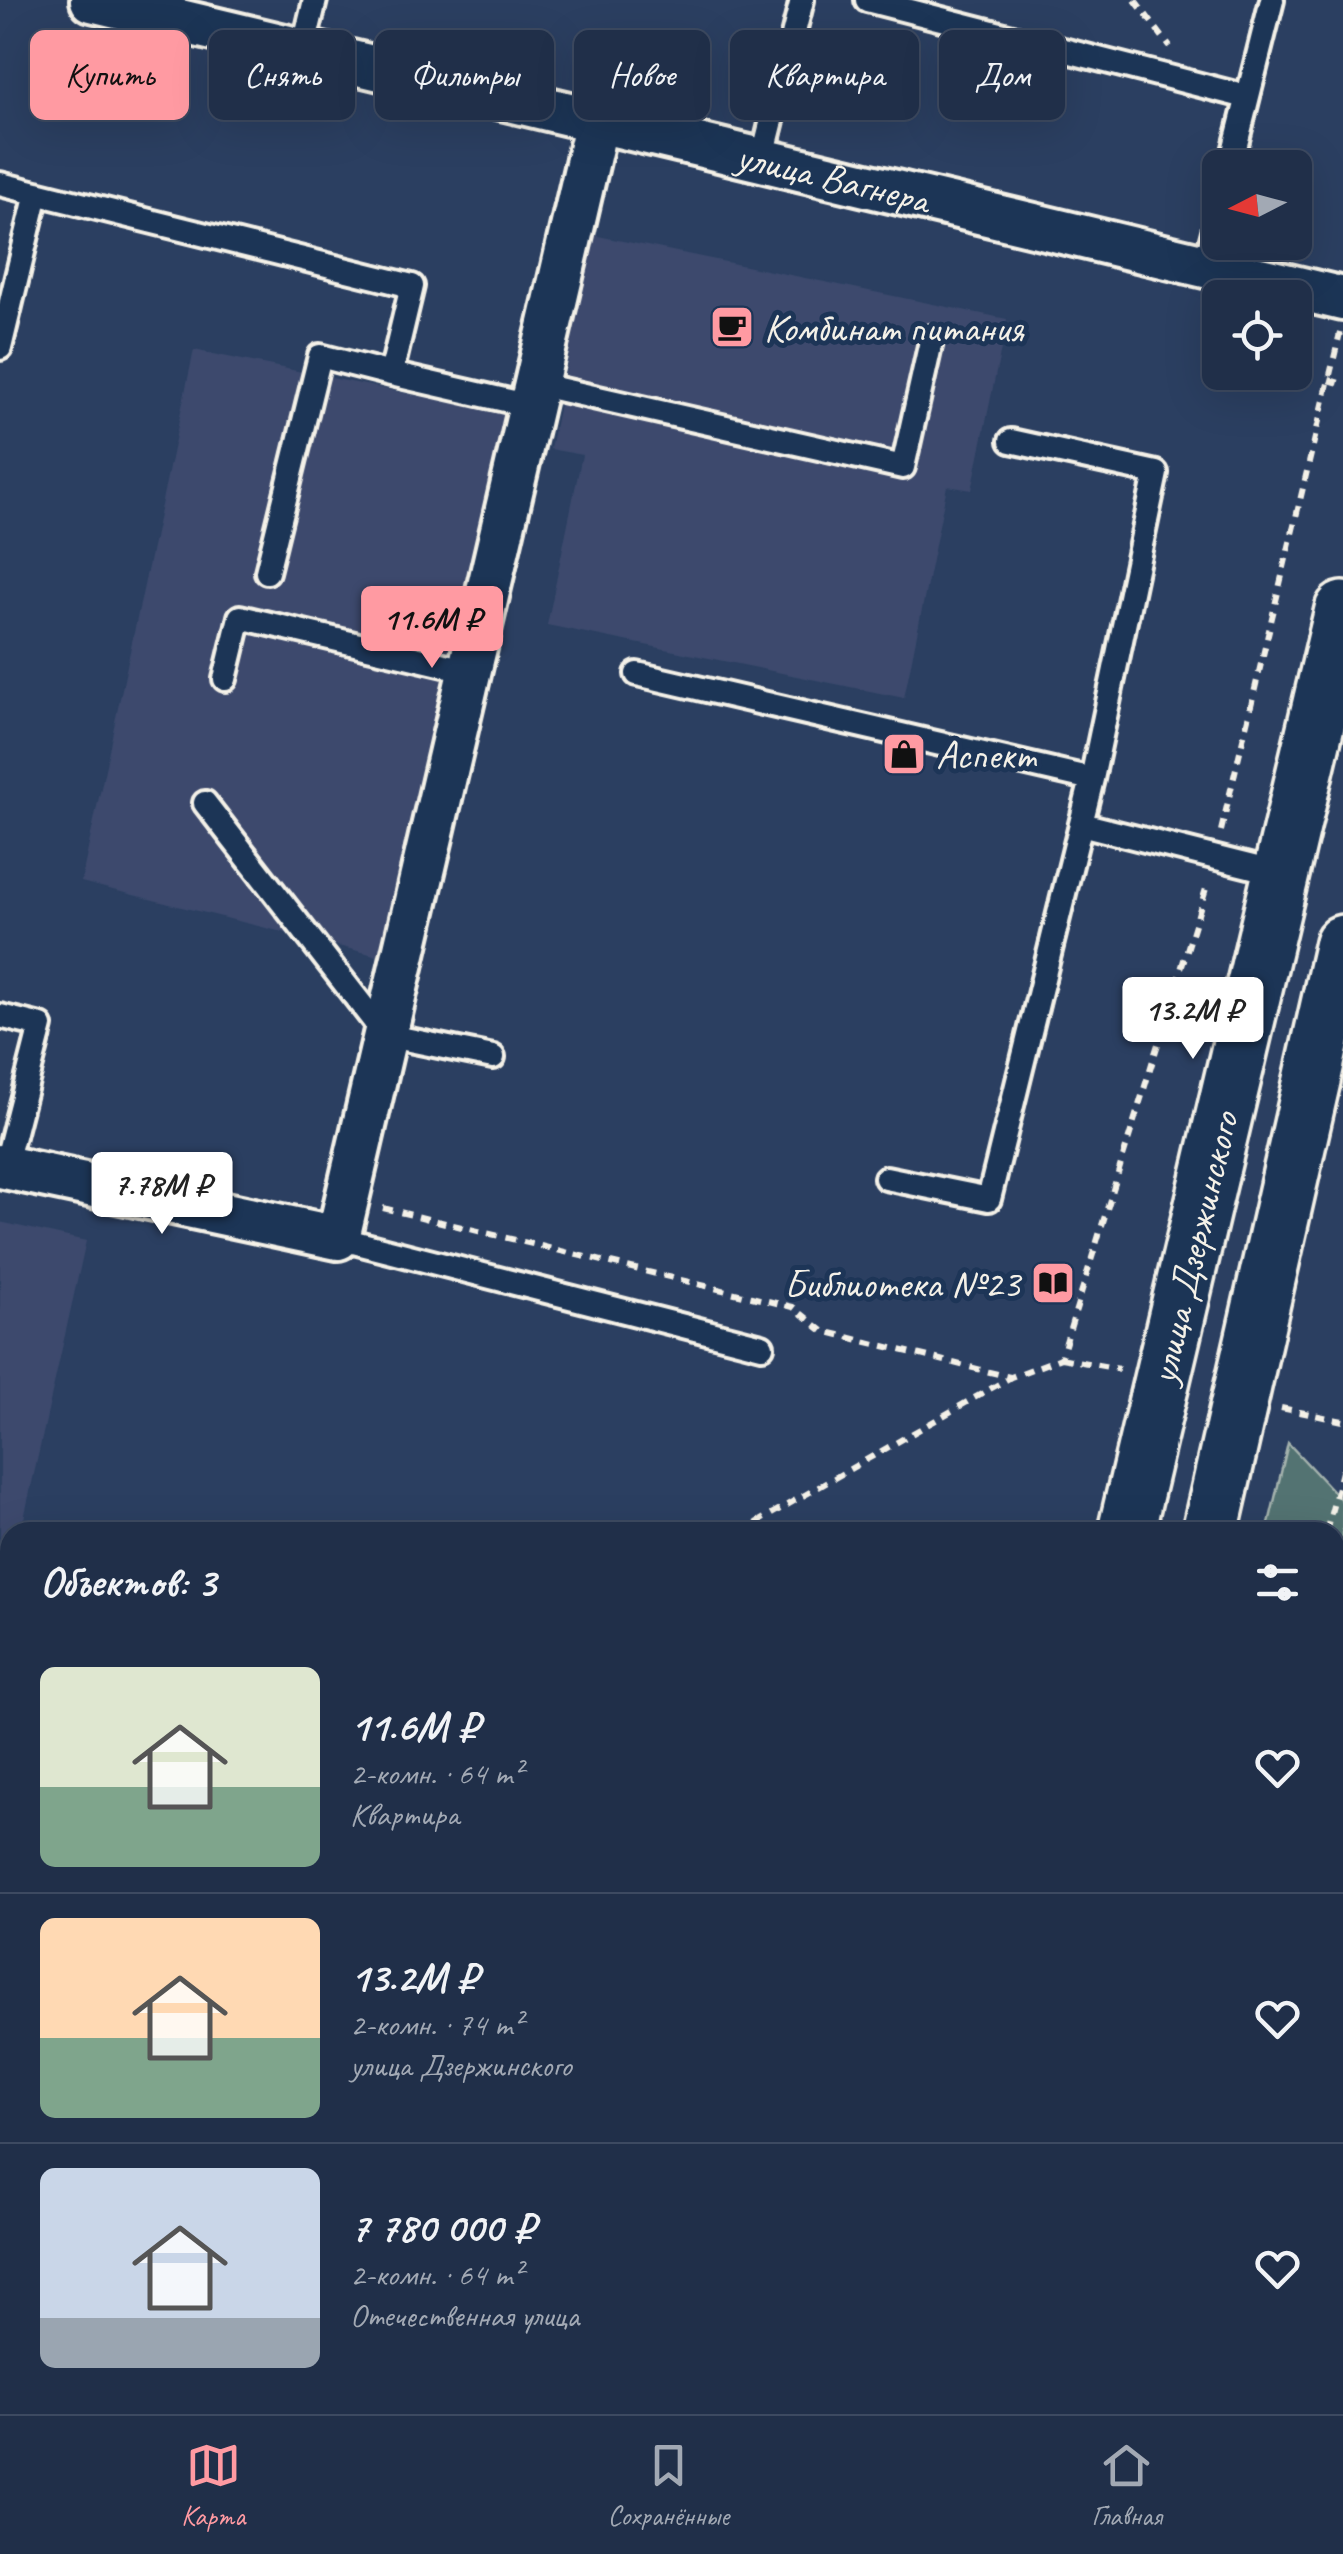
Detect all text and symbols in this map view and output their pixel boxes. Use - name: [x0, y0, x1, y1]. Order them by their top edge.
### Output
- chip: Купить: [30, 30, 189, 120]
- chip: Снять: [209, 30, 355, 120]
- chip: Фильтры: [375, 30, 554, 120]
- chip: Новое: [574, 30, 710, 120]
- chip: Квартира: [730, 30, 919, 120]
- chip: Дом: [939, 30, 1065, 120]
- street label: улица Вагнера: [730, 131, 938, 226]
- north arrow: [1202, 150, 1312, 260]
- map controls: [1202, 150, 1312, 390]
- button: locate: [1202, 280, 1312, 390]
- place label: Комбинат питания: [764, 303, 1025, 353]
- cafe icon: Комбинат питания: [709, 304, 755, 350]
- pin: 11.6M ₽: [340, 586, 524, 671]
- text: 11.6M ₽: [383, 598, 481, 639]
- place label: Аспект: [936, 730, 1037, 780]
- shop icon: Аспект: [881, 731, 927, 777]
- pin: 13.2M ₽: [1101, 977, 1285, 1062]
- text: 13.2M ₽: [1144, 989, 1242, 1030]
- street label: улица Дзержинского: [1137, 1106, 1250, 1391]
- pin: 7.78M ₽: [70, 1152, 254, 1237]
- text: 7.78M ₽: [114, 1164, 210, 1205]
- place label: Библиотека №23: [784, 1259, 1023, 1309]
- library icon: Библиотека №23: [1030, 1260, 1076, 1306]
- icon: filters: [1250, 1555, 1305, 1610]
- text: Объектов: 3: [40, 1556, 216, 1609]
- text: 11.6M ₽: [350, 1700, 478, 1753]
- icon: home: [120, 1707, 240, 1827]
- icon: heart: [1250, 1740, 1305, 1795]
- text: 2-комн. · 64 m²: [350, 1753, 522, 1794]
- text: Квартира: [350, 1794, 459, 1835]
- text: 13.2M ₽: [350, 1951, 478, 2004]
- icon: home: [120, 1958, 240, 2078]
- icon: heart: [1250, 1991, 1305, 2046]
- text: 2-комн. · 74 m²: [350, 2004, 522, 2045]
- text: улица Дзержинского: [350, 2045, 572, 2086]
- text: 7 780 000 ₽: [350, 2201, 534, 2254]
- icon: home: [120, 2208, 240, 2328]
- icon: heart: [1250, 2241, 1305, 2296]
- text: 2-комн. · 64 m²: [350, 2254, 522, 2295]
- text: Отечественная улица: [350, 2295, 579, 2336]
- tab: Карта: [181, 2438, 245, 2533]
- tab: Сохранённые: [608, 2438, 729, 2533]
- tab: Главная: [1092, 2438, 1162, 2533]

